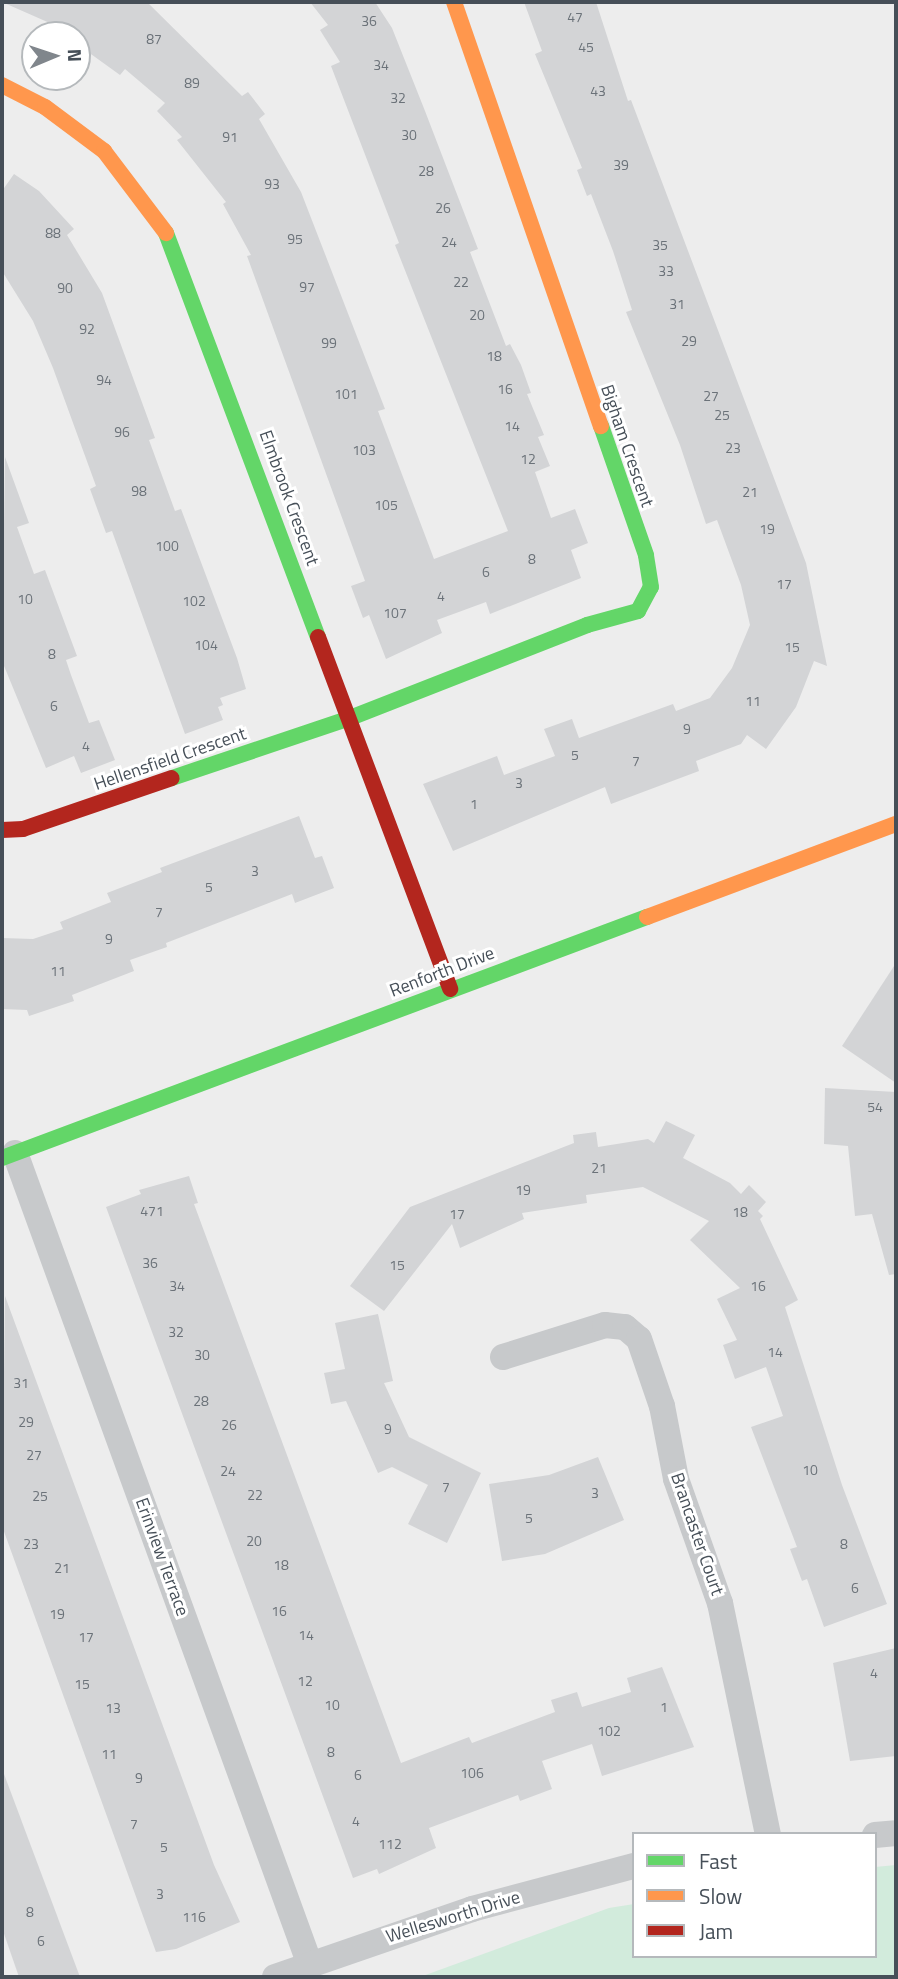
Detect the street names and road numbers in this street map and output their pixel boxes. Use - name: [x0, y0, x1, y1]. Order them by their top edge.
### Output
- street label: Bigham Crescent: [596, 382, 658, 510]
- street label: Elmbrook Crescent: [255, 427, 323, 569]
- street label: Hellensfield Crescent: [91, 723, 249, 795]
- street label: Renforth Drive: [387, 942, 497, 1002]
- street label: Brancaster Court: [666, 1470, 728, 1598]
- street label: Erinview Terrace: [131, 1495, 193, 1619]
- street label: Wellesworth Drive: [383, 1886, 523, 1948]

